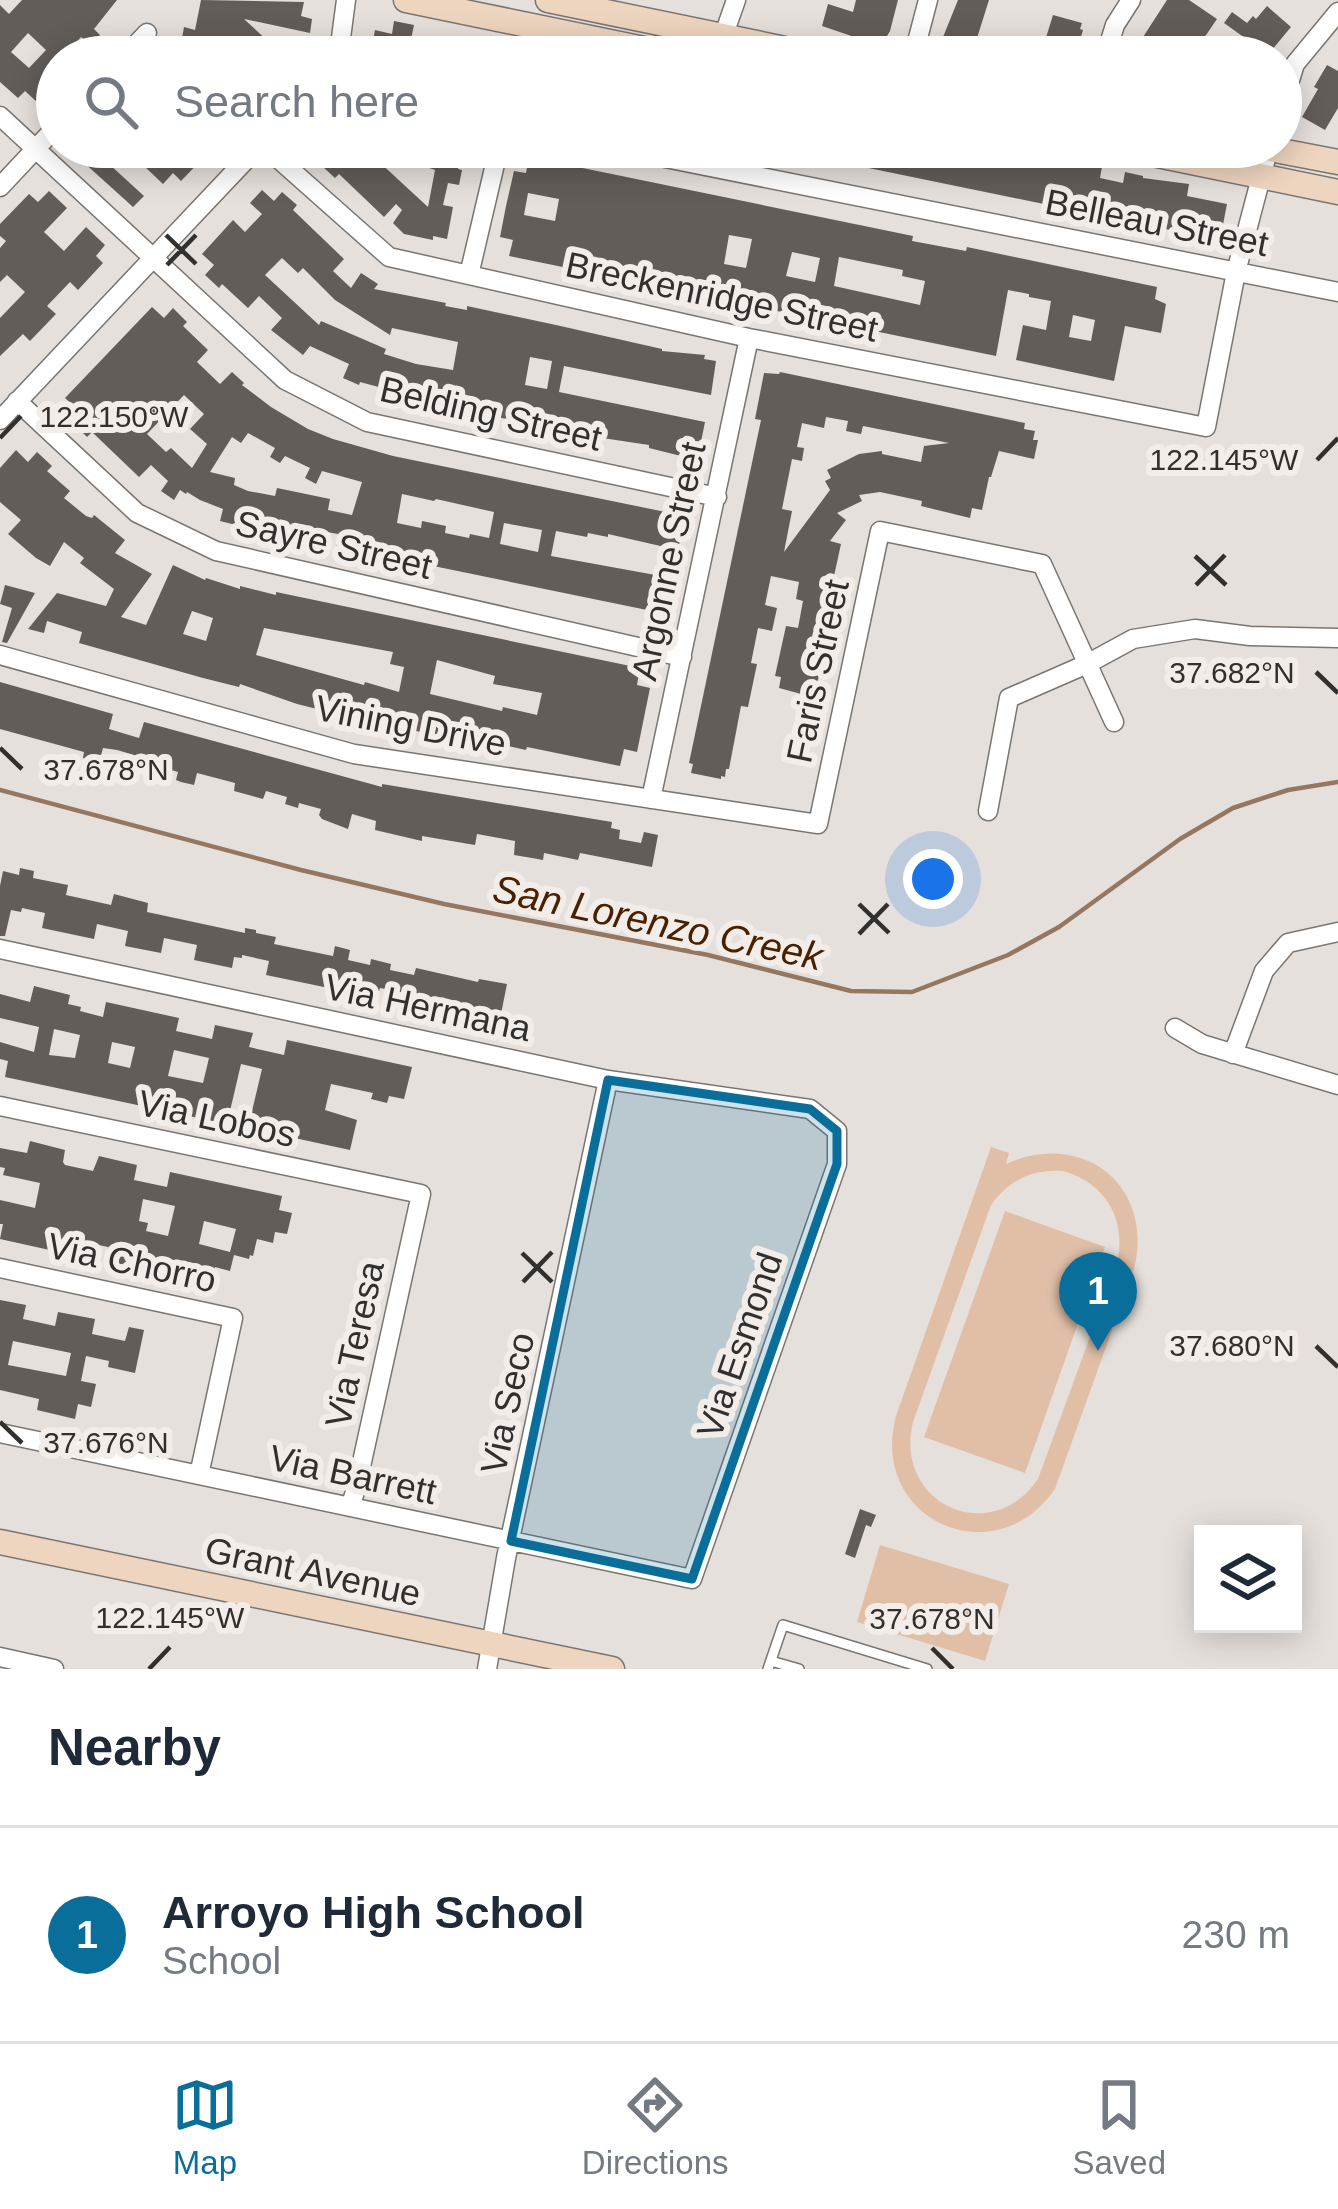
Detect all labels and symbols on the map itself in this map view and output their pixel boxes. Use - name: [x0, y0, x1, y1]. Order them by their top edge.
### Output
- street label: Belleau Street: [1042, 181, 1272, 264]
- street label: Breckenridge Street: [562, 243, 882, 350]
- street label: Belding Street: [376, 368, 606, 459]
- text: 122.150°W: [40, 400, 189, 433]
- street label: Argonne Street: [623, 438, 714, 684]
- text: 122.145°W: [1150, 443, 1299, 476]
- street label: Sayre Street: [232, 502, 436, 587]
- street label: Faris Street: [778, 576, 857, 766]
- text: 37.682°N: [1169, 656, 1295, 689]
- street label: Vining Drive: [312, 687, 510, 764]
- text: 37.678°N: [43, 753, 169, 786]
- your location: [903, 849, 963, 909]
- water label: San Lorenzo Creek: [489, 867, 829, 979]
- street label: Via Hermana: [321, 966, 536, 1050]
- street label: Via Lobos: [135, 1082, 299, 1155]
- street label: Via Chorro: [44, 1225, 220, 1300]
- street label: Via Esmond: [689, 1247, 790, 1443]
- pin: 1: [1059, 1252, 1137, 1351]
- street label: Via Teresa: [317, 1256, 392, 1431]
- street label: Via Seco: [473, 1329, 542, 1478]
- text: 37.680°N: [1169, 1329, 1295, 1362]
- text: 37.676°N: [43, 1426, 169, 1459]
- street label: Via Barrett: [266, 1437, 440, 1512]
- street label: Grant Avenue: [201, 1529, 425, 1614]
- text: 122.145°W: [96, 1601, 245, 1634]
- text: 37.678°N: [869, 1602, 995, 1635]

